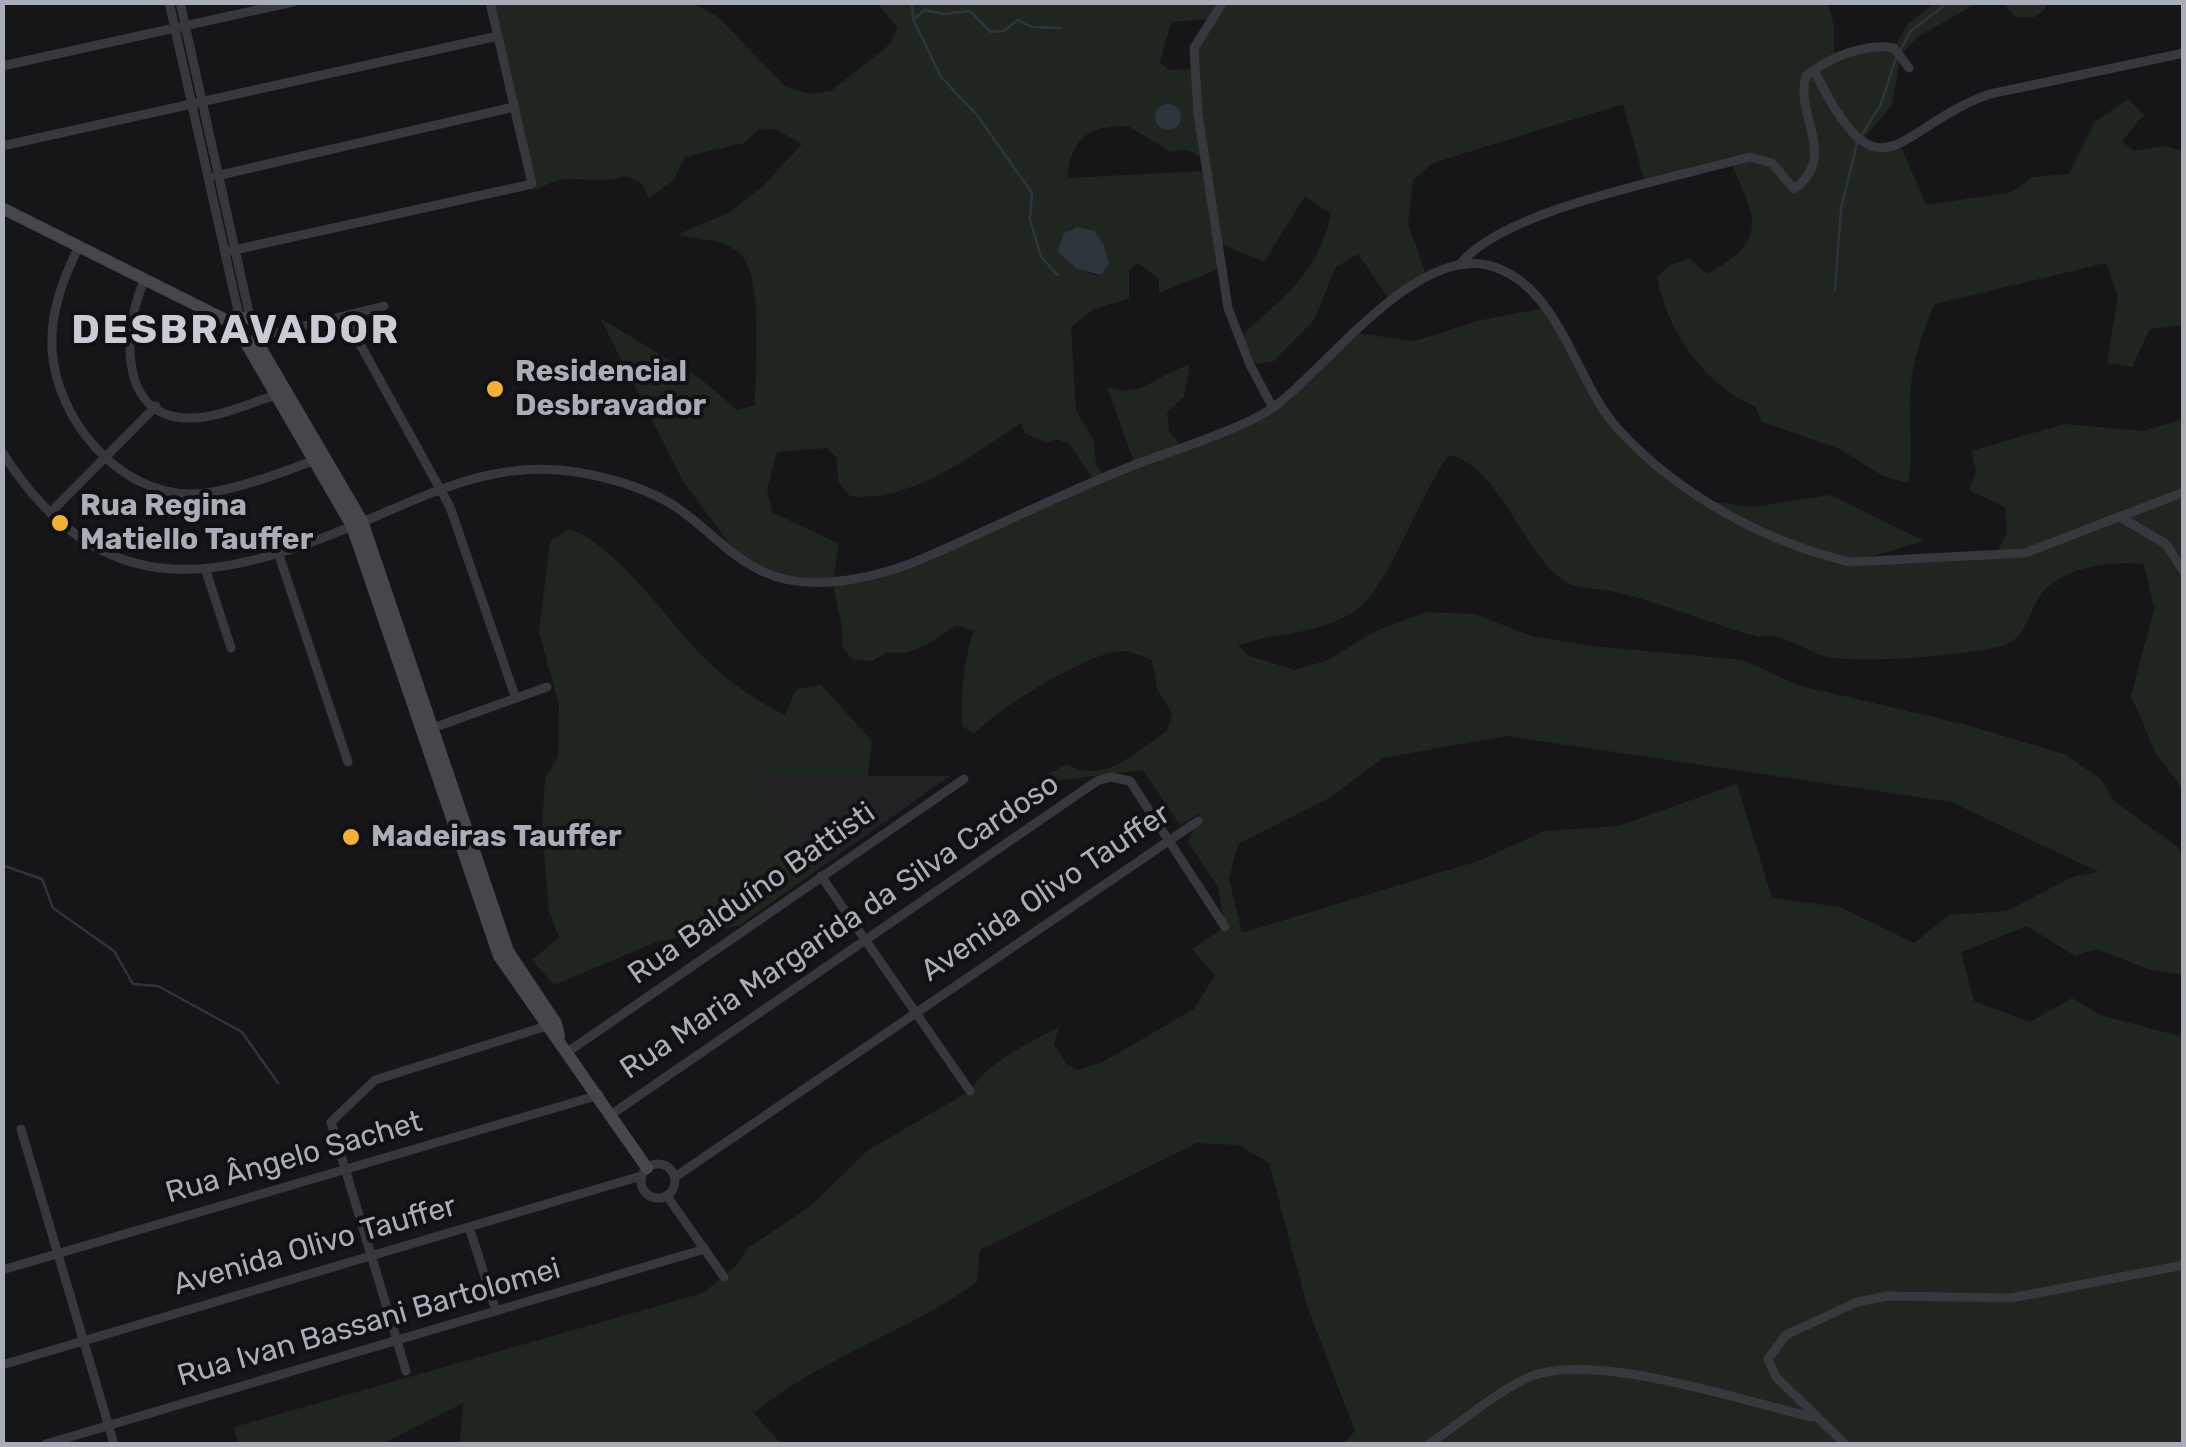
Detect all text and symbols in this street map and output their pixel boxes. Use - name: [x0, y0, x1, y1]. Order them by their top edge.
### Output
- district label: DESBRAVADOR: [71, 307, 401, 355]
- place label: Residencial Desbravador: [515, 354, 706, 424]
- marker: Residencial Desbravador: [484, 378, 506, 400]
- place label: Rua Regina Matiello Tauffer: [80, 488, 313, 558]
- marker: Rua Regina Matiello Tauffer: [49, 512, 71, 534]
- street label: Rua Maria Margarida da Silva Cardoso: [614, 766, 1066, 1088]
- street label: Rua Balduíno Battisti: [622, 795, 882, 993]
- street label: Avenida Olivo Tauffer: [915, 796, 1177, 990]
- place label: Madeiras Tauffer: [371, 819, 622, 855]
- marker: Madeiras Tauffer: [340, 826, 362, 848]
- street label: Rua Ângelo Sachet: [162, 1104, 426, 1212]
- street label: Avenida Olivo Tauffer: [169, 1188, 461, 1304]
- street label: Rua Ivan Bassani Bartolomei: [173, 1251, 565, 1395]

